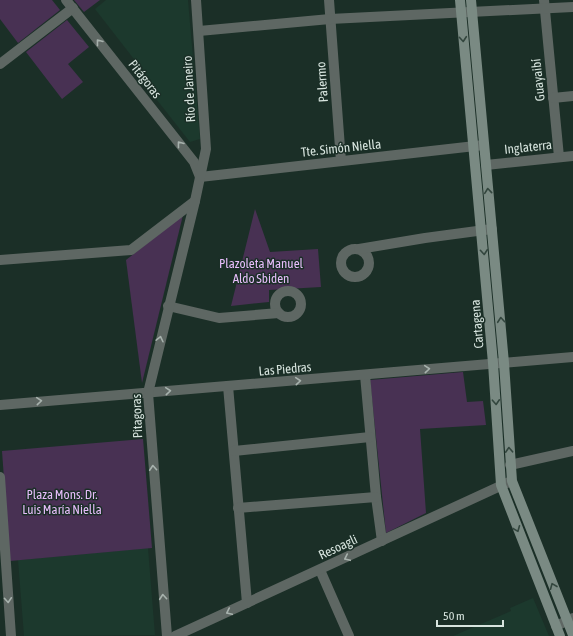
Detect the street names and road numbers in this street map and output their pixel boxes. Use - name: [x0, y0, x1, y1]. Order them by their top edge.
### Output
- street label: Río de Janeiro: [180, 55, 198, 123]
- street label: Pitágoras: [125, 57, 165, 101]
- street label: Guayaibí: [528, 58, 548, 102]
- street label: Palermo: [313, 61, 331, 103]
- street label: Tte. Simón Niella: [300, 136, 382, 160]
- street label: Inglaterra: [504, 137, 552, 157]
- street label: Cartagena: [467, 299, 487, 349]
- street label: Las Piedras: [258, 359, 312, 379]
- street label: Pitagoras: [129, 393, 145, 439]
- street label: Resoagli: [316, 531, 360, 562]

